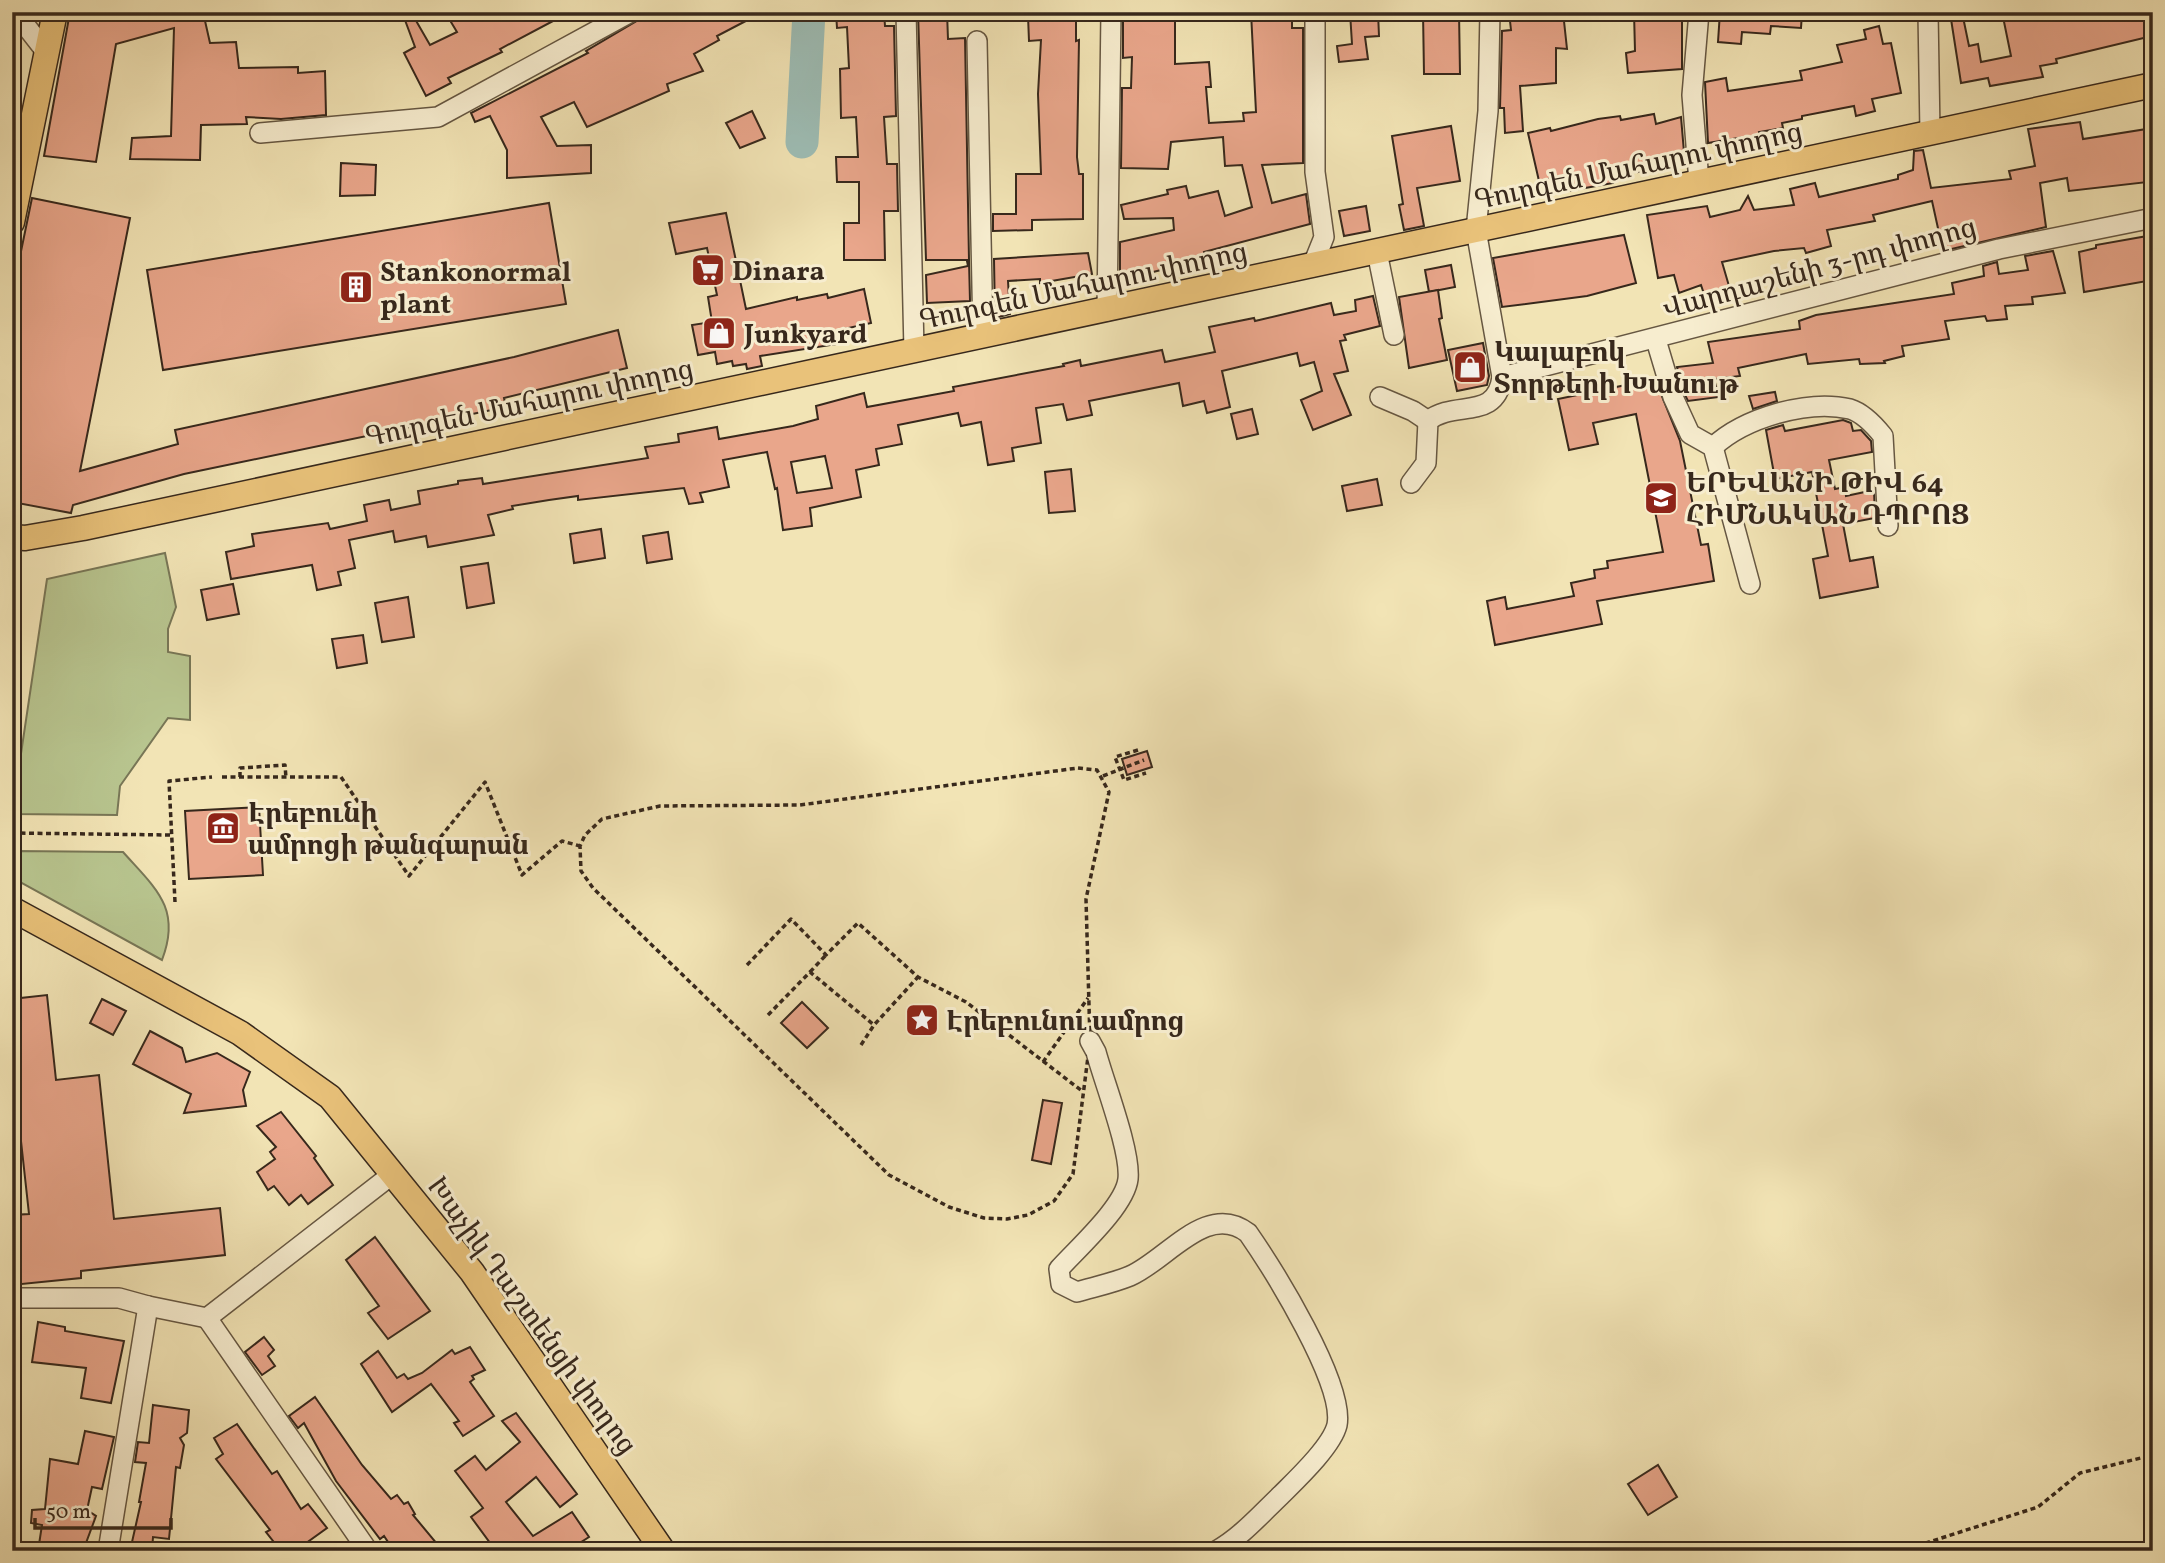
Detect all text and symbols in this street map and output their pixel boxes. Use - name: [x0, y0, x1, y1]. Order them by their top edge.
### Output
- street label: Գուրգեն Մահարու փողոց: [1471, 114, 1806, 221]
- street label: Վարդաշենի 3-րդ փողոց: [1659, 209, 1981, 330]
- street label: Գուրգեն Մահարու փողոց: [916, 234, 1251, 341]
- supermarket icon: Dinara: [689, 251, 727, 289]
- place label: Dinara: [732, 253, 825, 292]
- place label: Stankonormal plant: [380, 254, 571, 325]
- building icon: Stankonormal plant: [337, 268, 375, 306]
- shop icon: Junkyard: [700, 314, 738, 352]
- place label: Junkyard: [743, 316, 867, 355]
- place label: Կալաբոկ Տորթերի Խանութ: [1494, 334, 1739, 405]
- shop icon: Կալաբոկ Տորթերի Խանութ: [1451, 348, 1489, 386]
- street label: Գուրգեն Մահարու փողոց: [362, 351, 697, 458]
- place label: ԵՐԵՎԱՆԻ ԹԻՎ 64 ՀԻՄՆԱԿԱՆ ԴՊՐՈՑ: [1686, 465, 1969, 536]
- school or university icon: ԵՐԵՎԱՆԻ ԹԻՎ 64 ՀԻՄՆԱԿԱՆ ԴՊՐՈՑ: [1642, 479, 1680, 517]
- place label: Էրեբունի ամրոցի թանգարան: [248, 795, 529, 866]
- museum icon: Էրեբունի ամրոցի թանգարան: [204, 809, 242, 847]
- place icon: Էրեբունու ամրոց: [903, 1001, 941, 1039]
- place label: Էրեբունու ամրոց: [946, 1003, 1185, 1042]
- street label: Խաչիկ Դաշտենցի փողոց: [417, 1170, 645, 1463]
- scale bar: [35, 1486, 172, 1530]
- text: 50 m: [46, 1498, 91, 1527]

